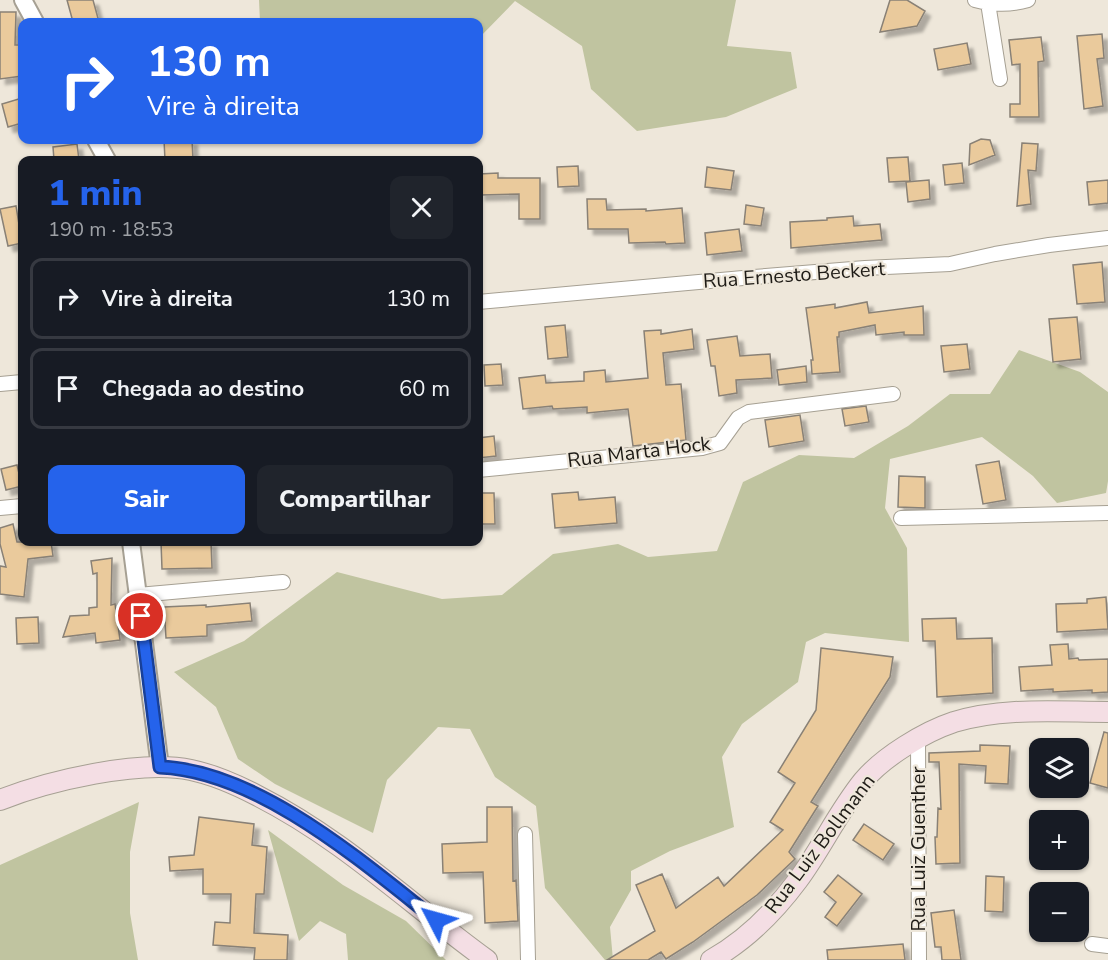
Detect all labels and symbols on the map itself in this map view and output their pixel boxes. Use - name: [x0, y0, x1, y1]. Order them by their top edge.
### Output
- street label: Rua Ernesto Beckert: [702, 255, 887, 295]
- street label: Rua Marta Hock: [566, 430, 713, 474]
- pin: [115, 590, 166, 641]
- street label: Rua Luiz Guenther: [905, 766, 932, 932]
- street label: Rua Luiz Bollmann: [759, 769, 881, 919]
- position arrow: [404, 888, 468, 952]

